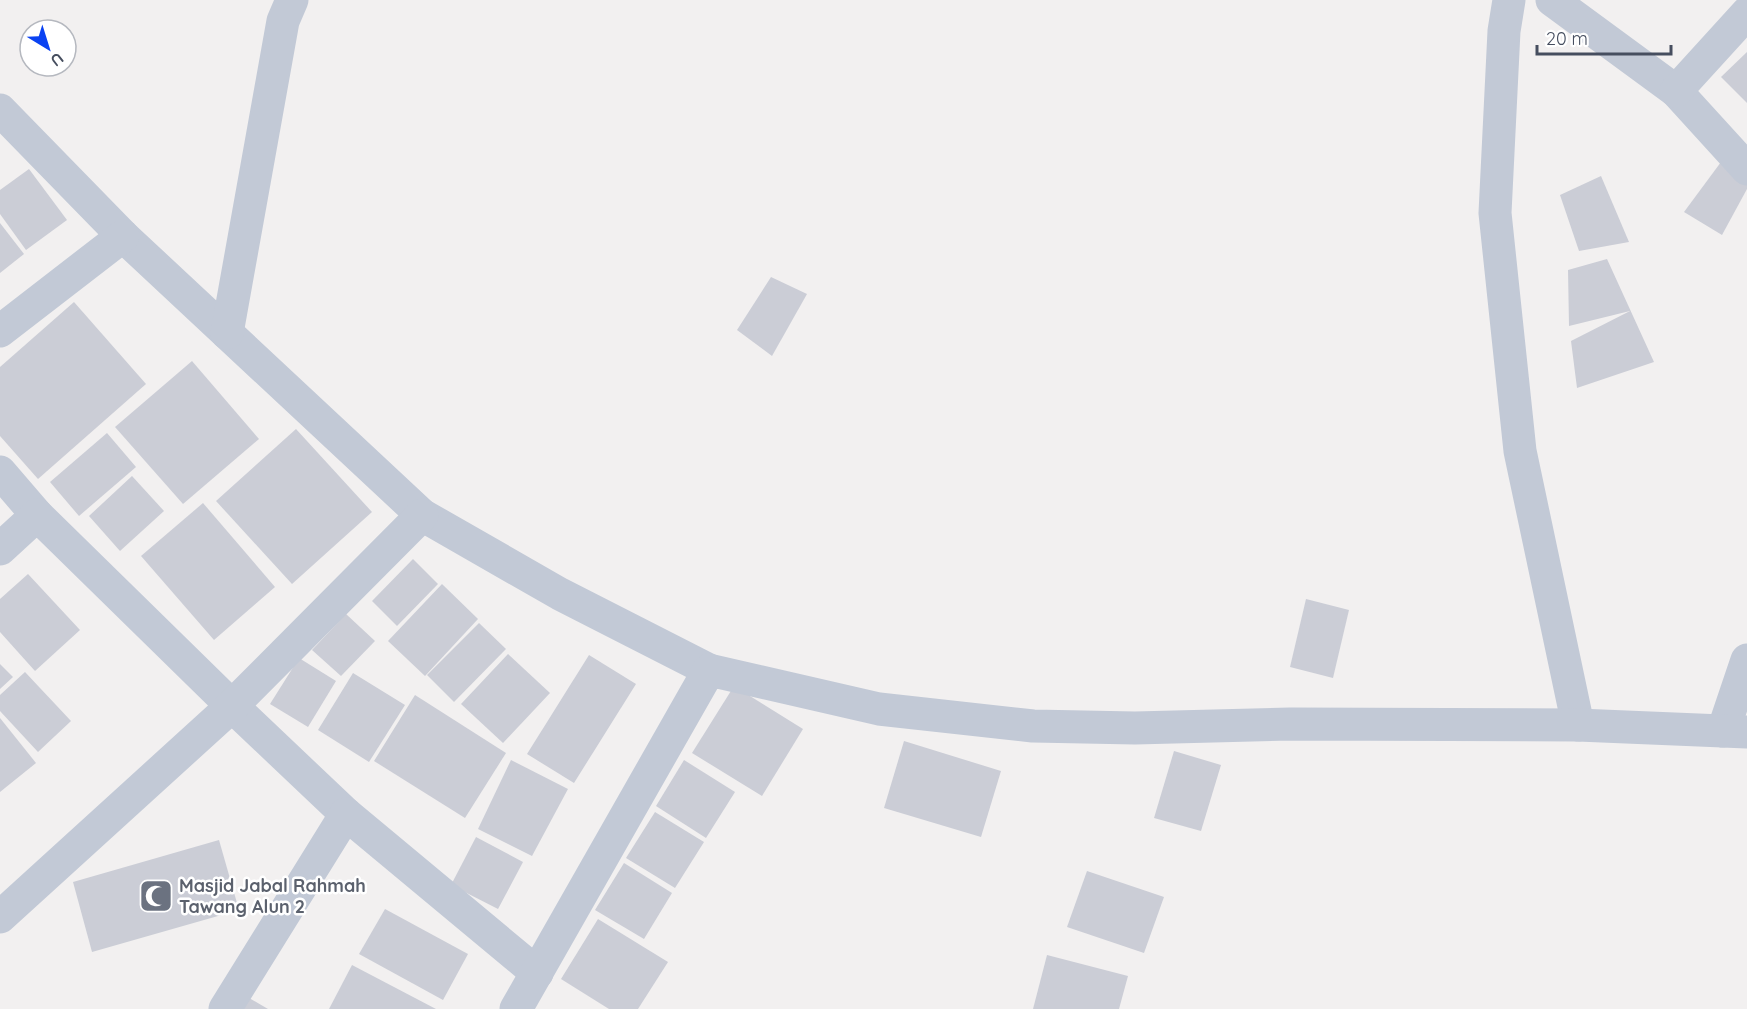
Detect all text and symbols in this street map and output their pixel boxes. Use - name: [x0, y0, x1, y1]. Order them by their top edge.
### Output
- north arrow: [18, 18, 78, 78]
- scale bar: [1537, 18, 1670, 56]
- text: 20 m: [1546, 27, 1588, 50]
- text: U: [47, 48, 68, 71]
- place label: Masjid Jabal Rahmah Tawang Alun 2: [179, 874, 366, 918]
- mosque icon: Masjid Jabal Rahmah Tawang Alun 2: [138, 878, 174, 914]

